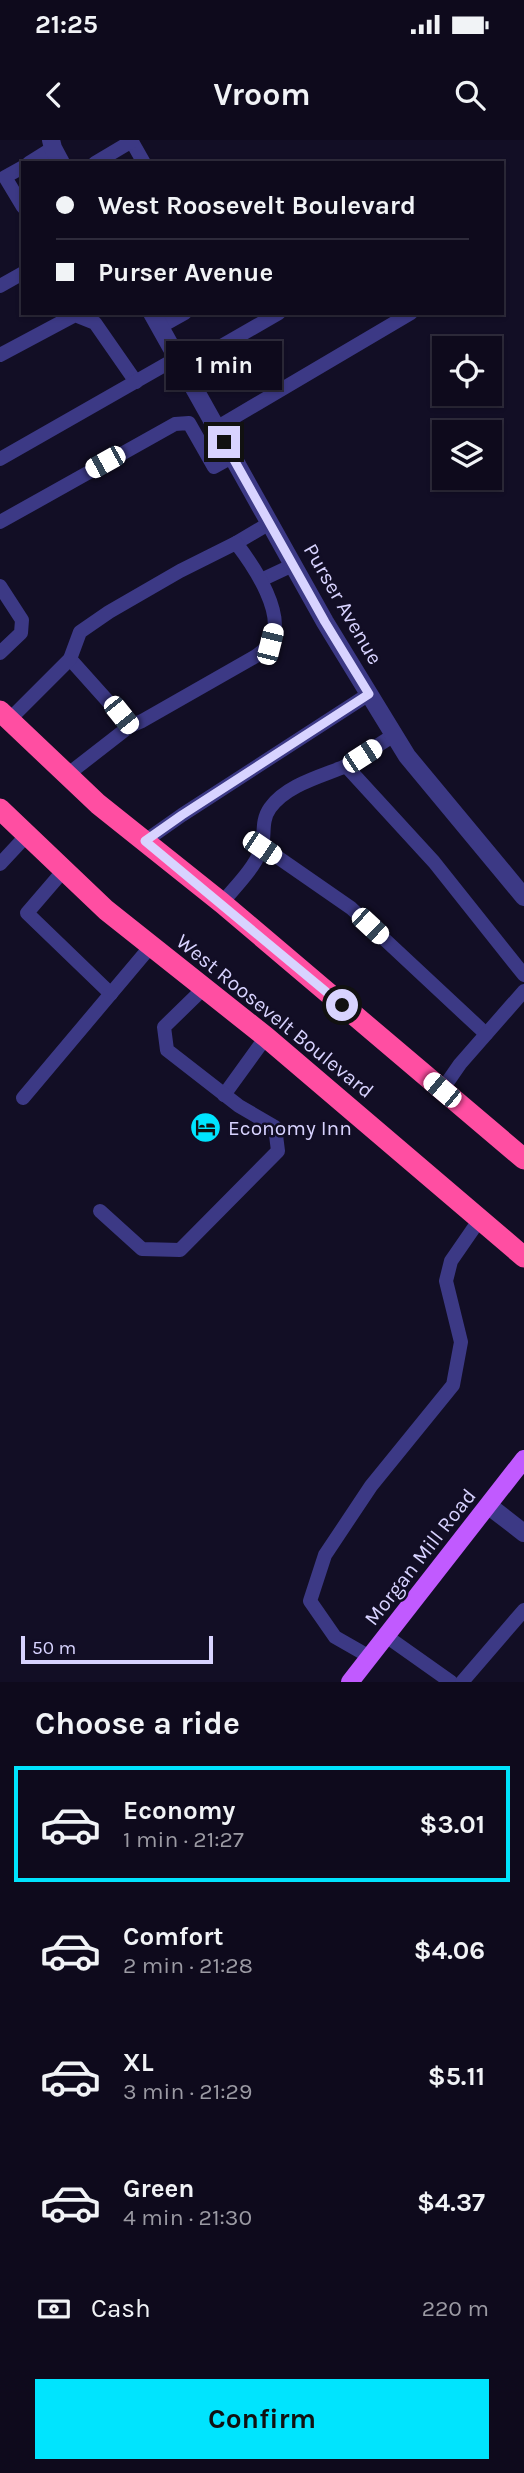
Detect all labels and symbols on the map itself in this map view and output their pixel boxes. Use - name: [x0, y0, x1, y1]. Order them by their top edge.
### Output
- callout: 1 min: [166, 341, 282, 390]
- route end: [208, 426, 240, 458]
- car: [82, 443, 129, 481]
- street label: Purser Avenue: [299, 539, 387, 669]
- car: [255, 621, 286, 667]
- car: [100, 692, 143, 738]
- car: [339, 736, 386, 776]
- car: [239, 828, 286, 868]
- car: [348, 904, 393, 948]
- street label: West Roosevelt Boulevard: [172, 929, 378, 1103]
- route start: [326, 989, 358, 1021]
- car: [420, 1068, 465, 1112]
- hotel icon: Economy Inn: [188, 1111, 222, 1145]
- place label: Economy Inn: [228, 1116, 352, 1140]
- street label: Morgan Mill Road: [359, 1484, 481, 1630]
- scale bar: [21, 1633, 214, 1665]

